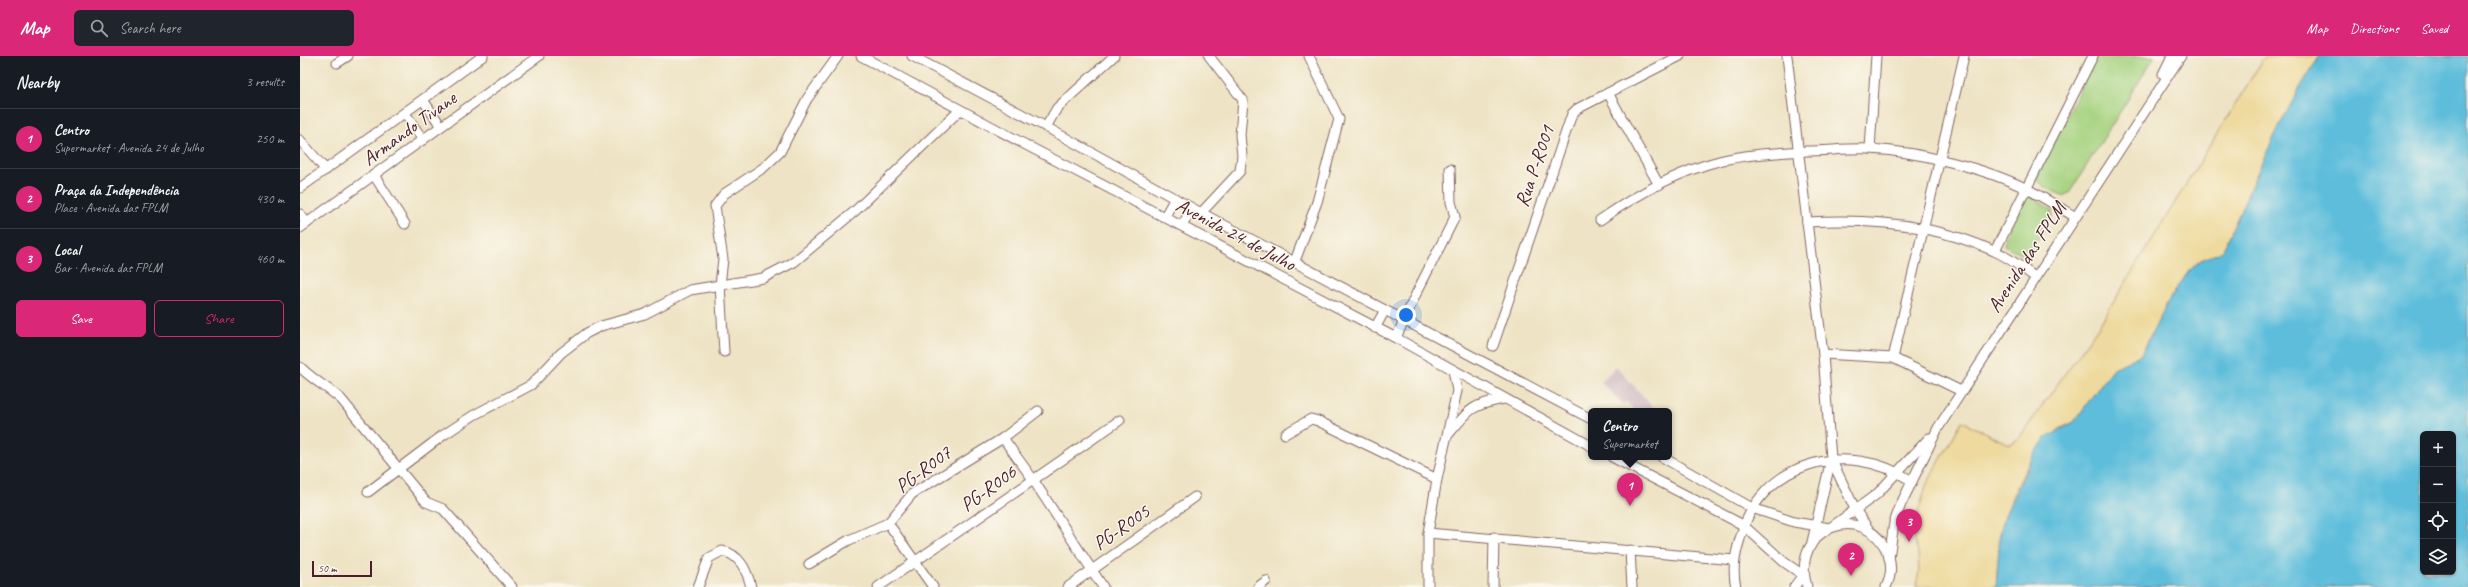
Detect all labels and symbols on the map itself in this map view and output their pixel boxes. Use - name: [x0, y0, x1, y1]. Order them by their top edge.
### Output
- street label: Armando Tivane: [357, 85, 463, 171]
- street label: Rua P-R001: [1509, 121, 1560, 210]
- street label: Avenida 24 de Julho: [1172, 192, 1301, 277]
- street label: Avenida das FPLM: [1982, 196, 2072, 317]
- your location: [1396, 305, 1416, 325]
- street label: PG-R007: [890, 440, 957, 498]
- street label: PG-R006: [955, 459, 1022, 517]
- pin: 1: [1617, 473, 1643, 506]
- street label: PG-R005: [1088, 498, 1155, 556]
- pin: 3: [1896, 509, 1922, 542]
- pin: 2: [1838, 543, 1864, 576]
- scale bar: [312, 559, 372, 578]

